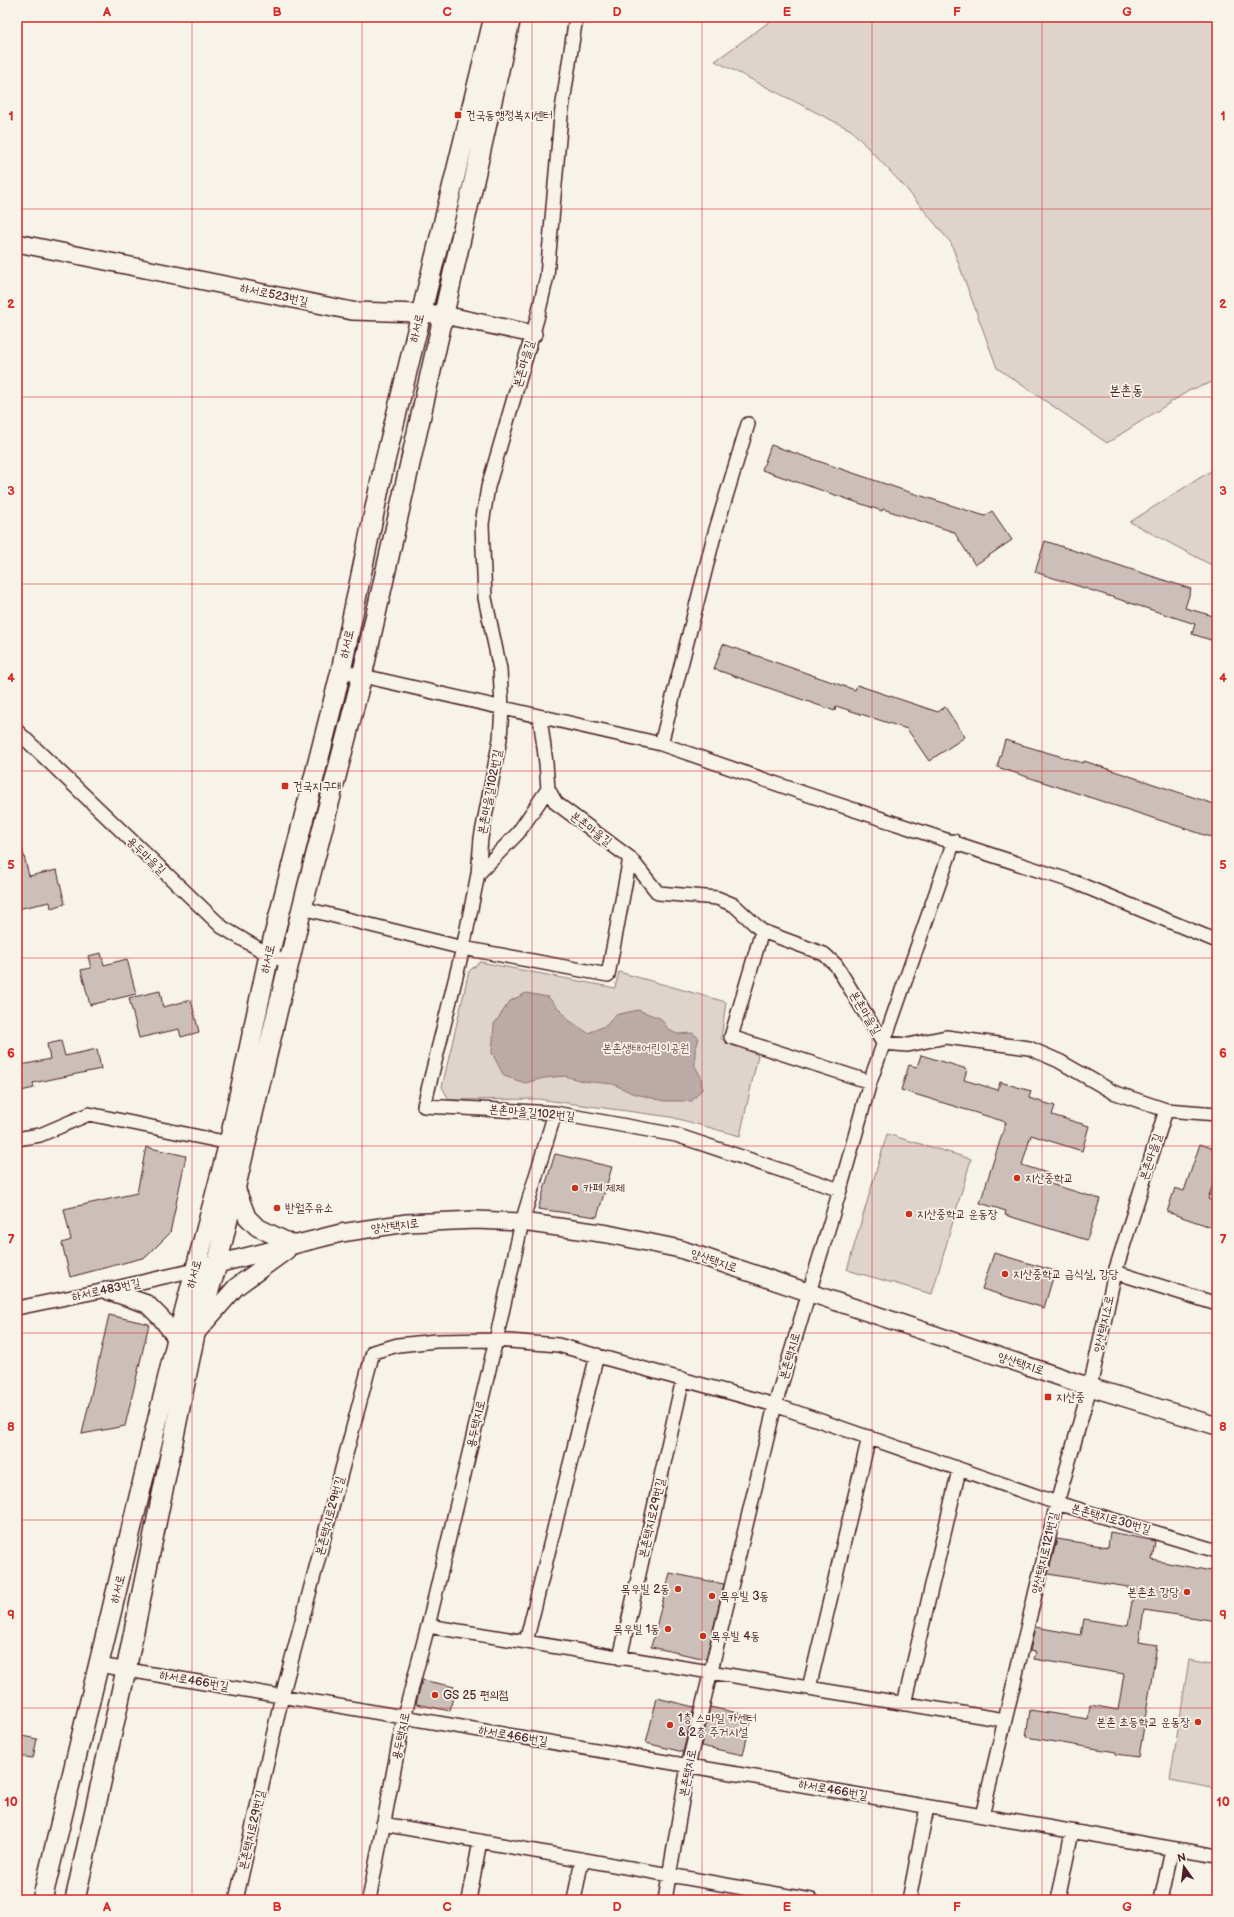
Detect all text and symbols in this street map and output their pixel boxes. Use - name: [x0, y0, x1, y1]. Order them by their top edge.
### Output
- text: A: [102, 4, 111, 20]
- text: B: [272, 4, 282, 20]
- text: C: [442, 4, 452, 20]
- text: D: [612, 4, 622, 20]
- text: E: [783, 4, 792, 20]
- text: F: [953, 4, 961, 20]
- text: G: [1122, 4, 1132, 20]
- text: 1: [8, 108, 14, 124]
- place label: 건국동행정복지센터: [466, 108, 553, 123]
- text: 1: [1220, 108, 1226, 124]
- marker: 건국동행정복지센터: [453, 110, 463, 120]
- street label: 하서로523번길: [239, 280, 310, 310]
- text: 2: [7, 296, 15, 312]
- text: 2: [1219, 296, 1227, 312]
- street label: 하서로: [406, 312, 428, 344]
- street label: 본촌마을길: [510, 338, 538, 389]
- district label: 본촌동: [1109, 382, 1143, 399]
- text: 3: [7, 483, 15, 499]
- text: 3: [1219, 483, 1227, 499]
- street label: 하서로: [337, 628, 357, 660]
- text: 4: [7, 670, 15, 686]
- text: 4: [1219, 670, 1227, 686]
- street label: 본촌마을길102번길: [474, 748, 506, 836]
- place label: 건국지구대: [293, 779, 341, 794]
- marker: 건국지구대: [280, 781, 290, 791]
- street label: 본촌마을길: [567, 808, 615, 850]
- street label: 용두마을길: [123, 834, 169, 878]
- text: 5: [7, 857, 15, 873]
- text: 5: [1219, 857, 1227, 873]
- street label: 하서로: [257, 943, 279, 975]
- street label: 본촌마을길: [846, 988, 884, 1038]
- park label: 본촌생태어린이공원: [603, 1041, 689, 1056]
- text: 6: [7, 1045, 15, 1061]
- text: 6: [1219, 1045, 1227, 1061]
- street label: 본촌마을길102번길: [488, 1102, 576, 1124]
- street label: 본촌마을길: [1136, 1131, 1166, 1182]
- place label: 지산중학교: [1025, 1171, 1073, 1186]
- marker: 지산중학교: [1012, 1173, 1022, 1183]
- place label: 카페 제제: [583, 1181, 625, 1196]
- marker: 카페 제제: [570, 1183, 580, 1193]
- place label: 반월주유소: [285, 1201, 333, 1216]
- marker: 반월주유소: [272, 1203, 282, 1213]
- place label: 지산중학교 운동장: [917, 1207, 998, 1222]
- marker: 지산중학교 운동장: [904, 1209, 914, 1219]
- street label: 양산택지로: [370, 1216, 420, 1236]
- text: 7: [7, 1232, 15, 1248]
- text: 7: [1219, 1232, 1227, 1248]
- street label: 양산택지로: [689, 1246, 739, 1276]
- street label: 하서로: [183, 1258, 205, 1290]
- place label: 지산중학교 급식실, 강당: [1013, 1267, 1119, 1282]
- marker: 지산중학교 급식실, 강당: [1000, 1269, 1010, 1279]
- street label: 하서로483번길: [70, 1275, 142, 1305]
- street label: 양산택지소로: [1091, 1294, 1117, 1354]
- street label: 본촌택지로: [776, 1331, 804, 1381]
- street label: 양산택지로: [996, 1349, 1046, 1379]
- place label: 지산중: [1056, 1390, 1085, 1405]
- marker: 지산중: [1043, 1392, 1053, 1402]
- street label: 용두택지로: [463, 1399, 489, 1449]
- text: 8: [7, 1419, 15, 1435]
- text: 8: [1219, 1419, 1227, 1435]
- street label: 본촌택지로29번길: [312, 1474, 348, 1557]
- street label: 본촌택지로29번길: [636, 1476, 669, 1559]
- street label: 본촌택지로30번길: [1070, 1500, 1153, 1538]
- street label: 양산택지로121번길: [1028, 1510, 1062, 1596]
- street label: 하서로: [107, 1573, 129, 1605]
- place label: 목우빌 2동: [621, 1582, 670, 1597]
- marker: 목우빌 2동: [673, 1584, 683, 1594]
- place label: 본촌초 강당: [1127, 1585, 1179, 1600]
- marker: 본촌초 강당: [1182, 1587, 1192, 1597]
- place label: 목우빌 3동: [720, 1589, 769, 1604]
- marker: 목우빌 3동: [707, 1591, 717, 1601]
- text: 9: [7, 1607, 15, 1623]
- text: 9: [1219, 1607, 1227, 1623]
- place label: 목우빌 1동: [613, 1622, 660, 1637]
- marker: 목우빌 1동: [663, 1624, 673, 1634]
- place label: 목우빌 4동: [711, 1629, 760, 1644]
- marker: 목우빌 4동: [698, 1631, 708, 1641]
- street label: 하서로466번길: [158, 1668, 230, 1695]
- place label: GS 25 편의점: [443, 1688, 509, 1703]
- marker: GS 25 편의점: [430, 1690, 440, 1700]
- street label: 용두택지로: [389, 1711, 413, 1761]
- place label: 1층 스마일 카센터 & 2층 주거시설: [678, 1711, 757, 1740]
- place label: 본촌 초등학교 운동장: [1097, 1715, 1190, 1730]
- marker: 본촌 초등학교 운동장: [1193, 1717, 1203, 1727]
- marker: 1층 스마일 카센터 & 2층 주거시설: [665, 1720, 675, 1730]
- street label: 하서로466번길: [477, 1723, 549, 1750]
- street label: 본촌택지로: [676, 1748, 700, 1798]
- street label: 하서로466번길: [797, 1777, 869, 1804]
- street label: 본촌택지로29번길: [236, 1788, 269, 1871]
- text: 10: [4, 1794, 18, 1810]
- text: 10: [1216, 1794, 1230, 1810]
- north arrow: [1164, 1847, 1204, 1887]
- text: N: [1176, 1850, 1187, 1865]
- text: A: [102, 1899, 111, 1915]
- text: B: [272, 1899, 282, 1915]
- text: C: [442, 1899, 452, 1915]
- text: D: [612, 1899, 622, 1915]
- text: E: [783, 1899, 792, 1915]
- text: F: [953, 1899, 961, 1915]
- text: G: [1122, 1899, 1132, 1915]

